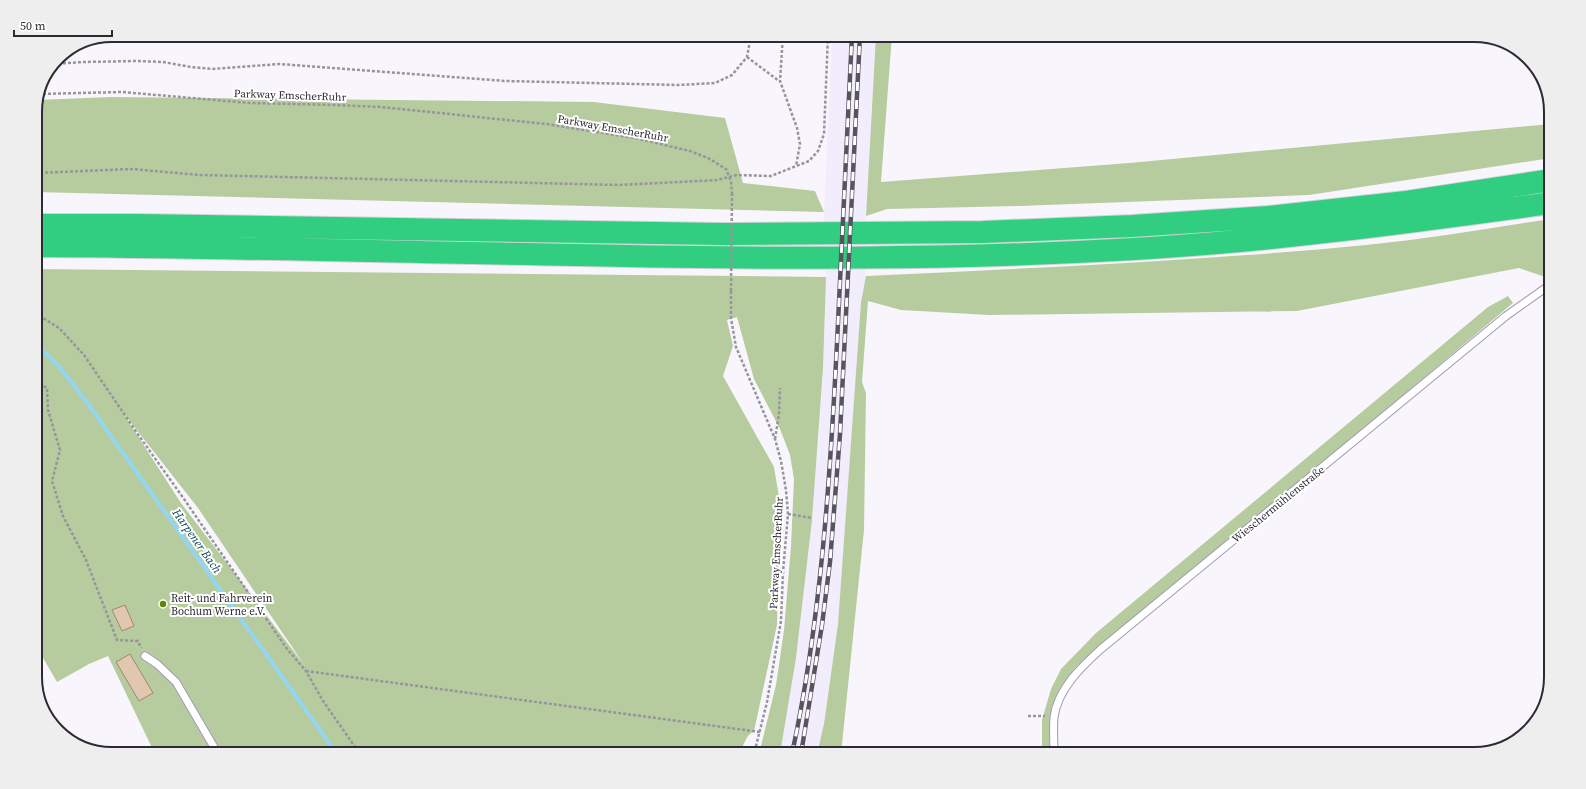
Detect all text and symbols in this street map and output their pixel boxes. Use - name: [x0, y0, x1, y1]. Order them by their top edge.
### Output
- scale bar: [14, 12, 112, 38]
- text: 50 m: [20, 18, 46, 34]
- street label: Parkway EmscherRuhr: [234, 86, 347, 105]
- street label: Parkway EmscherRuhr: [556, 111, 670, 146]
- street label: Wieschermühlenstraße: [1229, 462, 1328, 546]
- street label: Parkway EmscherRuhr: [766, 496, 787, 610]
- water label: Harpener Bach: [168, 505, 225, 577]
- place label: Reit- und Fahrverein Bochum Werne e.V.: [171, 591, 273, 619]
- marker: Reit- und Fahrverein Bochum Werne e.V.: [158, 599, 168, 609]

